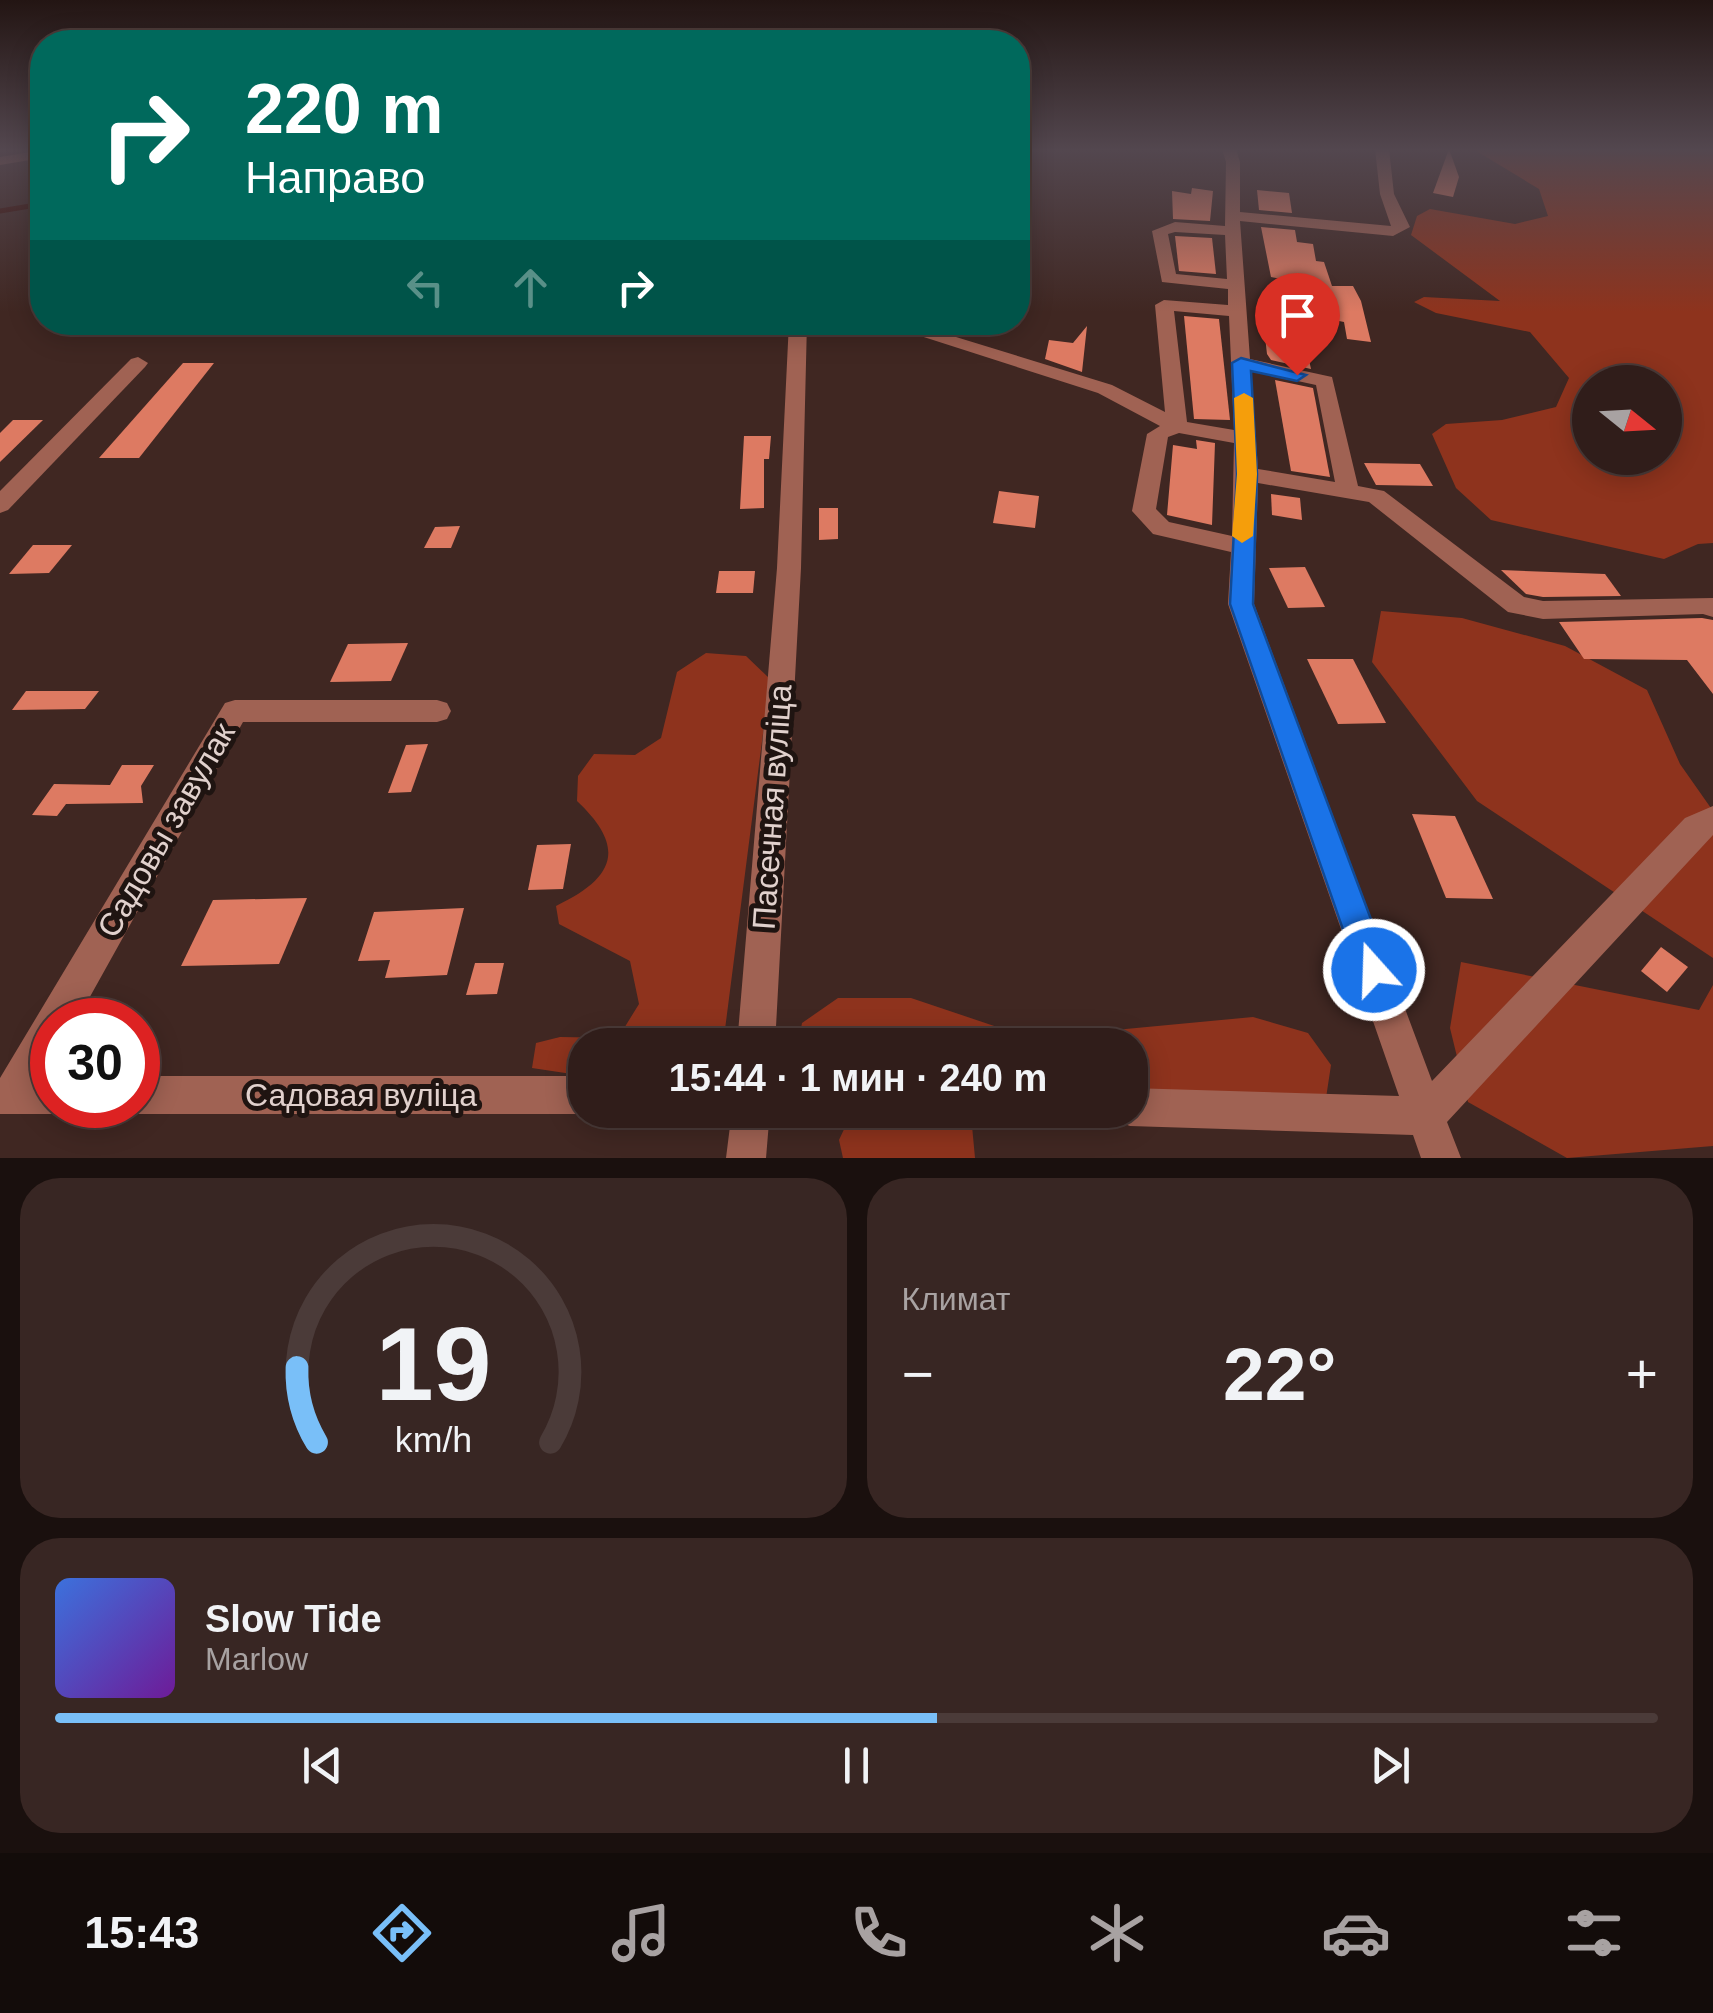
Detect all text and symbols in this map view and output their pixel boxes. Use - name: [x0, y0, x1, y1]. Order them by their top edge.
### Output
- icon: right: [80, 70, 210, 200]
- text: 220 m: [245, 70, 443, 148]
- text: Направо: [245, 152, 425, 203]
- icon: left: [398, 260, 453, 315]
- icon: ahead: [503, 260, 558, 315]
- icon: right: [608, 260, 663, 315]
- pin: [1255, 273, 1340, 376]
- icon: arrive: [1270, 288, 1325, 343]
- north arrow: [1572, 365, 1682, 475]
- map controls: [1572, 365, 1682, 475]
- street label: Пасечная вуліца: [745, 683, 799, 931]
- street label: Садовы завулак: [90, 716, 242, 943]
- position arrow: [1322, 918, 1426, 1022]
- speed limit sign: 30: [30, 998, 160, 1128]
- text: 15:44 · 1 мин · 240 m: [669, 1057, 1047, 1099]
- street label: Садовая вуліца: [245, 1077, 477, 1113]
- text: Климат: [902, 1281, 1010, 1317]
- text: 19: [375, 1306, 491, 1422]
- text: 22°: [1223, 1332, 1336, 1416]
- text: −: [902, 1343, 934, 1405]
- text: +: [1626, 1343, 1658, 1405]
- text: km/h: [395, 1420, 472, 1460]
- text: Slow Tide: [205, 1598, 382, 1640]
- text: Marlow: [205, 1641, 308, 1677]
- icon: previous: [295, 1738, 350, 1793]
- icon: pause: [829, 1738, 884, 1793]
- icon: next: [1363, 1738, 1418, 1793]
- icon: directions: [367, 1898, 437, 1968]
- icon: music: [606, 1898, 676, 1968]
- icon: phone: [844, 1898, 914, 1968]
- icon: climate: [1082, 1898, 1152, 1968]
- icon: car: [1321, 1898, 1391, 1968]
- icon: filters: [1559, 1898, 1629, 1968]
- text: 15:43: [84, 1907, 199, 1958]

